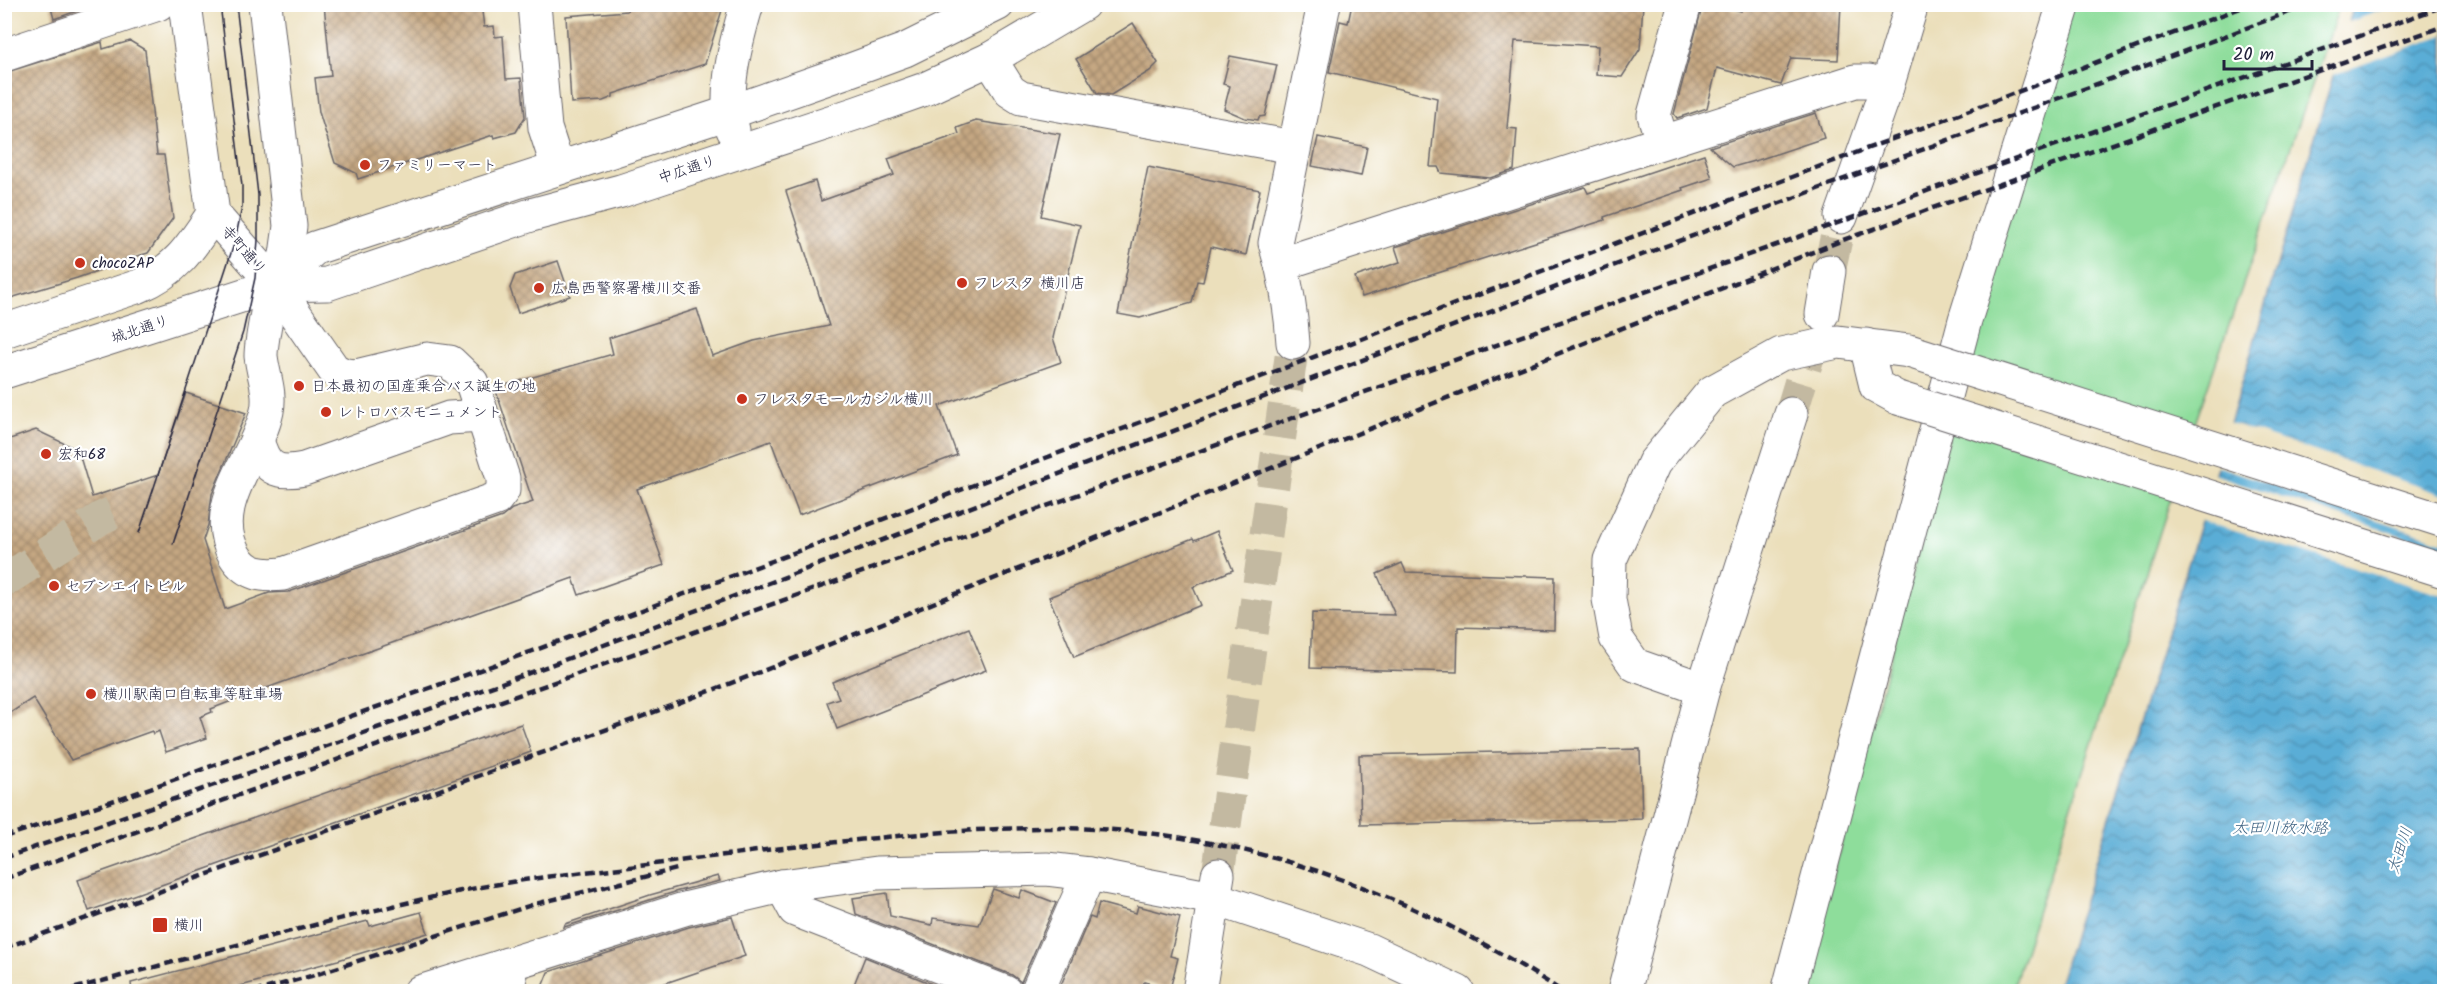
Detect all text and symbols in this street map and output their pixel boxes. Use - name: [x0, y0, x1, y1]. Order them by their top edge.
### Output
- scale bar: [2224, 33, 2312, 71]
- text: 20 m: [2233, 41, 2274, 70]
- street label: 中広通り: [655, 149, 720, 191]
- place label: ファミリーマート: [377, 154, 497, 178]
- marker: ファミリーマート: [358, 158, 372, 172]
- street label: 寺町通り: [215, 220, 272, 281]
- place label: chocoZAP: [92, 252, 154, 276]
- marker: chocoZAP: [73, 256, 87, 270]
- place label: フレスタ 横川店: [974, 272, 1085, 296]
- marker: フレスタ 横川店: [955, 276, 969, 290]
- place label: 広島西警察署横川交番: [551, 277, 701, 301]
- marker: 広島西警察署横川交番: [532, 281, 546, 295]
- street label: 城北通り: [108, 309, 173, 351]
- place label: 日本最初の国産乗合バス誕生の地: [311, 375, 536, 399]
- marker: 日本最初の国産乗合バス誕生の地: [292, 379, 306, 393]
- place label: フレスタモールカジル横川: [754, 388, 933, 412]
- marker: フレスタモールカジル横川: [735, 392, 749, 406]
- place label: レトロバスモニュメント: [338, 401, 502, 425]
- marker: レトロバスモニュメント: [319, 405, 333, 419]
- place label: 宏和68: [58, 443, 106, 467]
- marker: 宏和68: [39, 447, 53, 461]
- place label: セブンエイトビル: [66, 575, 186, 599]
- marker: セブンエイトビル: [47, 579, 61, 593]
- place label: 横川駅南口自転車等駐車場: [103, 683, 283, 707]
- marker: 横川駅南口自転車等駐車場: [84, 687, 98, 701]
- water label: 太田川放水路: [2232, 816, 2329, 841]
- water label: 太田川: [2381, 824, 2420, 877]
- place label: 横川: [174, 914, 204, 938]
- marker: 横川: [151, 916, 169, 934]

